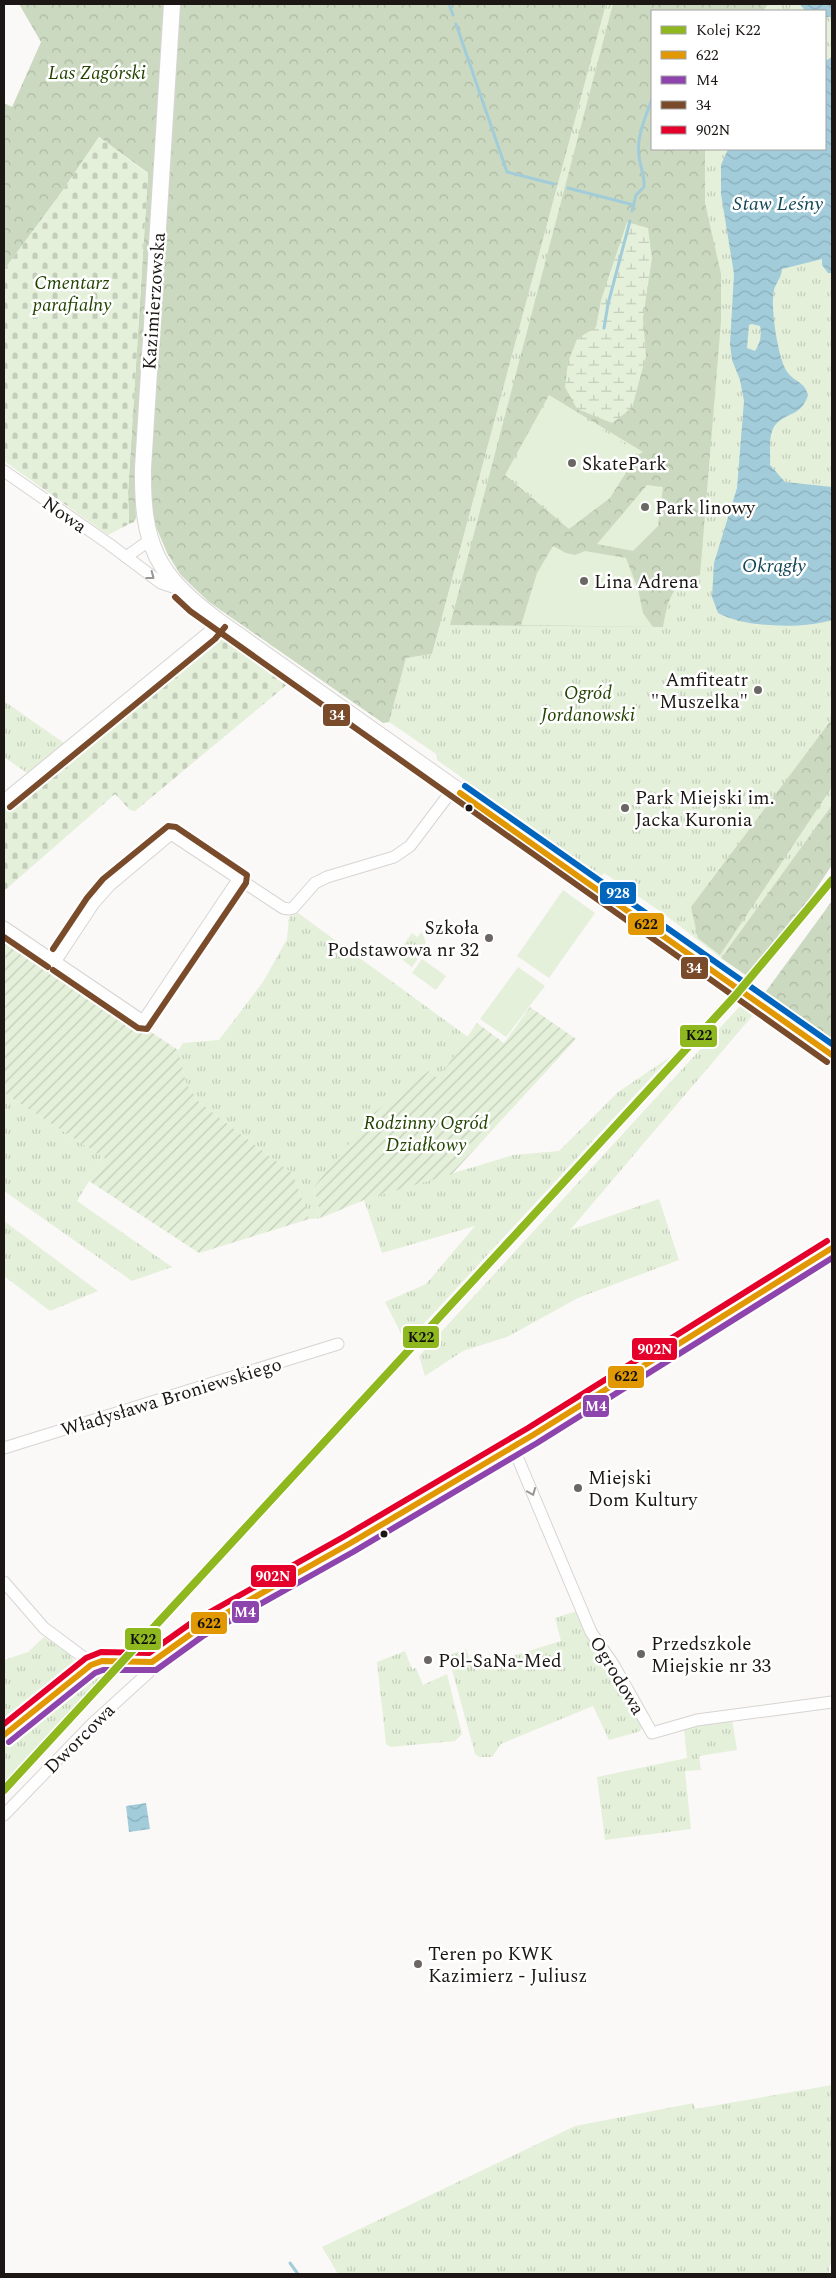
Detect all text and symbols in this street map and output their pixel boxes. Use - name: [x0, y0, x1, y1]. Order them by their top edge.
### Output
- legend: [651, 10, 826, 150]
- text: Kolej K22: [696, 19, 761, 42]
- text: 622: [696, 44, 719, 67]
- park label: Las Zagórski: [48, 59, 146, 88]
- text: M4: [696, 69, 718, 92]
- text: 34: [696, 94, 712, 117]
- text: 902N: [696, 119, 731, 142]
- water label: Staw Leśny: [733, 189, 823, 219]
- street label: Kazimierzowska: [135, 231, 174, 371]
- park label: Cmentarz parafialny: [32, 269, 112, 320]
- place label: SkatePark: [582, 450, 667, 479]
- marker: SkatePark: [566, 457, 578, 469]
- street label: Nowa: [36, 489, 93, 542]
- place label: Park linowy: [655, 494, 756, 523]
- marker: Park linowy: [639, 501, 651, 513]
- water label: Okrągły: [742, 551, 806, 581]
- place label: Lina Adrena: [594, 568, 699, 597]
- one-way arrow: [145, 570, 154, 578]
- marker: Lina Adrena: [578, 575, 590, 587]
- place label: Amfiteatr "Muszelka": [651, 666, 748, 717]
- park label: Ogród Jordanowski: [539, 679, 635, 730]
- marker: Amfiteatr "Muszelka": [752, 684, 764, 696]
- line badge: 34: [322, 703, 351, 727]
- text: 34: [329, 705, 345, 726]
- place label: Park Miejski im. Jacka Kuronia: [635, 784, 774, 835]
- marker: Park Miejski im. Jacka Kuronia: [619, 802, 631, 814]
- unlabelled marker: [464, 803, 474, 813]
- line badge: 928: [599, 881, 637, 905]
- text: 928: [606, 883, 630, 904]
- line badge: 622: [627, 912, 665, 936]
- place label: Szkoła Podstawowa nr 32: [327, 914, 480, 965]
- text: 622: [634, 914, 658, 935]
- marker: Szkoła Podstawowa nr 32: [483, 932, 495, 944]
- line badge: 34: [680, 956, 709, 980]
- text: 34: [686, 958, 702, 979]
- line badge: K22: [679, 1024, 718, 1048]
- text: K22: [686, 1025, 712, 1046]
- park label: Rodzinny Ogród Działkowy: [364, 1109, 489, 1160]
- line badge: K22: [402, 1325, 440, 1349]
- text: K22: [408, 1327, 434, 1348]
- line badge: 902N: [631, 1337, 678, 1361]
- text: 902N: [638, 1339, 673, 1360]
- street label: Władysława Broniewskiego: [57, 1350, 285, 1445]
- line badge: 622: [607, 1365, 645, 1389]
- text: 622: [614, 1366, 638, 1387]
- line badge: M4: [582, 1394, 610, 1418]
- text: M4: [585, 1396, 607, 1417]
- place label: Miejski Dom Kultury: [588, 1464, 698, 1515]
- marker: Miejski Dom Kultury: [572, 1482, 584, 1494]
- one-way arrow: [527, 1487, 537, 1495]
- unlabelled marker: [379, 1529, 389, 1539]
- line badge: 902N: [250, 1564, 297, 1588]
- text: 902N: [256, 1566, 291, 1587]
- line badge: M4: [231, 1600, 260, 1624]
- text: M4: [234, 1602, 256, 1623]
- line badge: 622: [190, 1611, 228, 1635]
- text: 622: [197, 1613, 221, 1634]
- line badge: K22: [124, 1627, 162, 1651]
- text: K22: [130, 1629, 156, 1650]
- place label: Przedszkole Miejskie nr 33: [651, 1630, 772, 1681]
- street label: Ogrodowa: [582, 1631, 652, 1722]
- place label: Pol-SaNa-Med: [438, 1647, 562, 1676]
- marker: Przedszkole Miejskie nr 33: [635, 1648, 647, 1660]
- marker: Pol-SaNa-Med: [422, 1654, 434, 1666]
- street label: Dworcowa: [38, 1696, 123, 1781]
- place label: Teren po KWK Kazimierz - Juliusz: [428, 1940, 587, 1991]
- marker: Teren po KWK Kazimierz - Juliusz: [412, 1958, 424, 1970]

